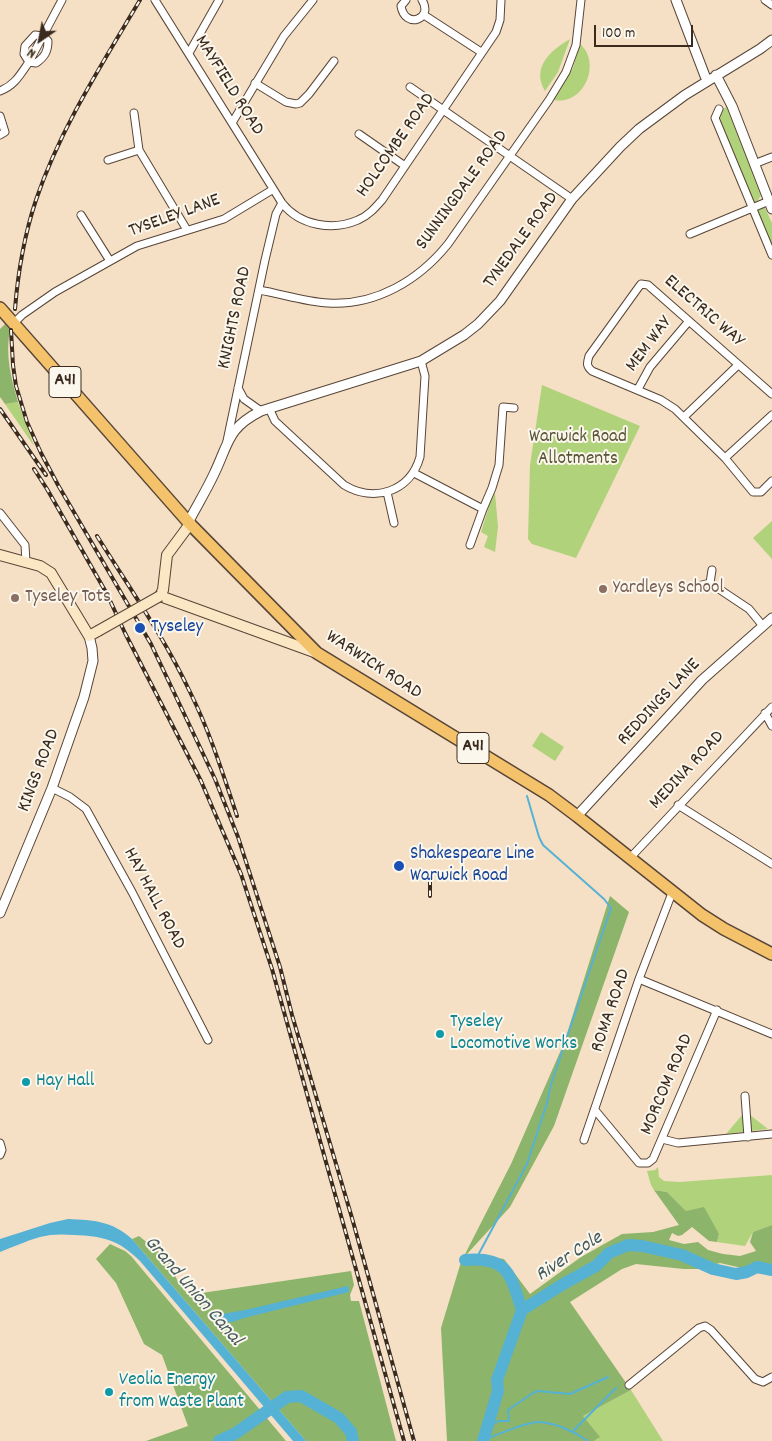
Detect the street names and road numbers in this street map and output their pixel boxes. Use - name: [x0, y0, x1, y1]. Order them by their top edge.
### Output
- street label: MAYFIELD ROAD: [188, 32, 268, 140]
- street label: HOLCOMBE ROAD: [353, 89, 441, 203]
- street label: SUNNINGDALE ROAD: [412, 127, 514, 255]
- street label: TYNEDALE ROAD: [479, 188, 565, 294]
- street label: TYSELEY LANE: [126, 190, 224, 244]
- street label: KNIGHTS ROAD: [214, 265, 258, 371]
- street label: ELECTRIC WAY: [658, 271, 748, 353]
- street label: MEM WAY: [622, 313, 678, 377]
- road number: A41: [49, 367, 81, 398]
- street label: WARWICK ROAD: [321, 626, 425, 706]
- street label: REDDINGS LANE: [614, 655, 706, 751]
- street label: KINGS ROAD: [14, 726, 66, 816]
- street label: MEDINA ROAD: [646, 727, 730, 815]
- road number: A41: [457, 732, 489, 764]
- street label: HAY HALL ROAD: [117, 844, 189, 954]
- street label: ROMA ROAD: [587, 966, 637, 1056]
- street label: MORCOM ROAD: [637, 1031, 699, 1139]

